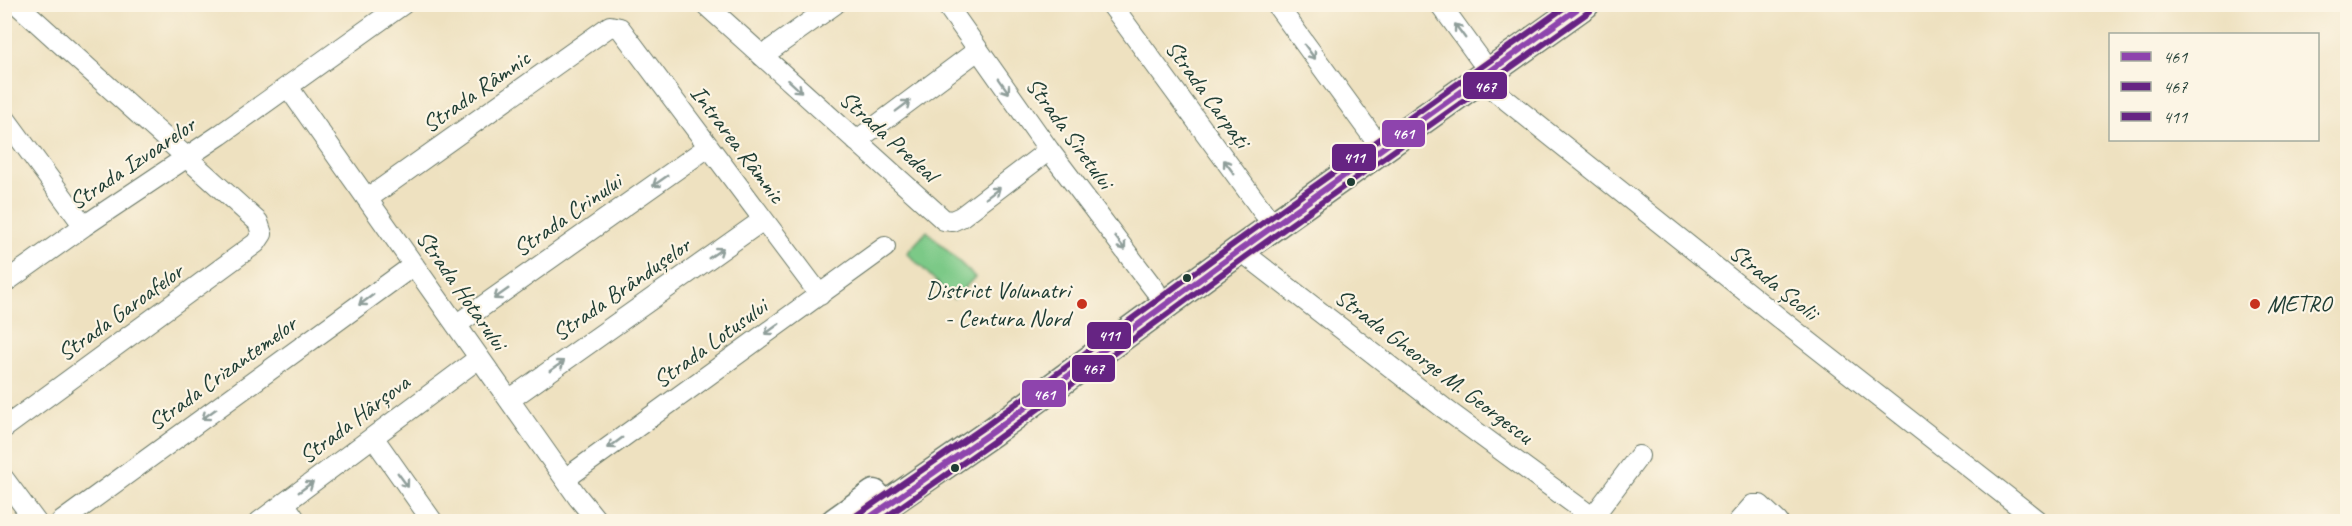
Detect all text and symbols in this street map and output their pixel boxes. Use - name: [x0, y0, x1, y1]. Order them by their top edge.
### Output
- one-way arrow: [1454, 24, 1466, 40]
- legend: [2109, 33, 2319, 141]
- street label: Strada Carpați: [1159, 34, 1259, 156]
- street label: Strada Râmnic: [416, 42, 537, 139]
- one-way arrow: [1304, 43, 1317, 59]
- text: 461: [2163, 46, 2188, 68]
- street label: Strada Siretului: [1019, 71, 1122, 197]
- line badge: 467: [1462, 71, 1508, 100]
- text: 467: [2163, 76, 2188, 98]
- text: 467: [1474, 77, 1498, 97]
- one-way arrow: [998, 78, 1010, 94]
- street label: Intrarea Râmnic: [684, 79, 793, 210]
- one-way arrow: [788, 79, 803, 93]
- street label: Strada Predeal: [833, 84, 948, 191]
- one-way arrow: [895, 100, 911, 112]
- text: 411: [2163, 106, 2188, 128]
- street label: Strada Izvoarelor: [63, 108, 203, 216]
- line badge: 461: [1381, 119, 1426, 148]
- text: 461: [1392, 124, 1416, 144]
- line badge: 411: [1331, 143, 1377, 172]
- text: 411: [1343, 148, 1367, 168]
- one-way arrow: [1223, 159, 1235, 175]
- street label: Strada Crinului: [507, 165, 630, 263]
- one-way arrow: [652, 175, 669, 187]
- unlabelled marker: [1345, 176, 1357, 188]
- one-way arrow: [985, 186, 1001, 199]
- street label: Strada Hotarului: [410, 224, 516, 358]
- street label: Strada Brândușelor: [546, 229, 698, 348]
- one-way arrow: [1113, 235, 1126, 251]
- street label: Strada Școlii: [1723, 237, 1827, 329]
- one-way arrow: [707, 247, 723, 259]
- street label: Strada Garoafelor: [51, 255, 191, 368]
- unlabelled marker: [1181, 272, 1193, 284]
- place label: District Volunatri - Centura Nord: [926, 275, 1074, 333]
- street label: Strada Gheorge M. Georgescu: [1329, 282, 1541, 452]
- one-way arrow: [493, 288, 510, 300]
- place label: METRO: [2267, 289, 2333, 319]
- street label: Strada Lotusului: [647, 290, 775, 395]
- one-way arrow: [359, 294, 375, 306]
- marker: District Volunatri - Centura Nord: [1075, 297, 1089, 311]
- marker: METRO: [2248, 297, 2262, 311]
- street label: Strada Crizantemelor: [142, 308, 304, 437]
- line badge: 411: [1086, 321, 1132, 350]
- one-way arrow: [765, 323, 781, 335]
- text: 411: [1098, 326, 1122, 346]
- line badge: 467: [1071, 354, 1116, 383]
- text: 467: [1082, 359, 1106, 379]
- one-way arrow: [548, 360, 564, 372]
- street label: Strada Hârșova: [293, 367, 416, 470]
- line badge: 461: [1021, 379, 1067, 408]
- text: 461: [1033, 385, 1057, 405]
- one-way arrow: [201, 408, 217, 420]
- one-way arrow: [607, 437, 623, 450]
- unlabelled marker: [949, 462, 961, 474]
- one-way arrow: [397, 471, 409, 487]
- one-way arrow: [298, 481, 314, 493]

